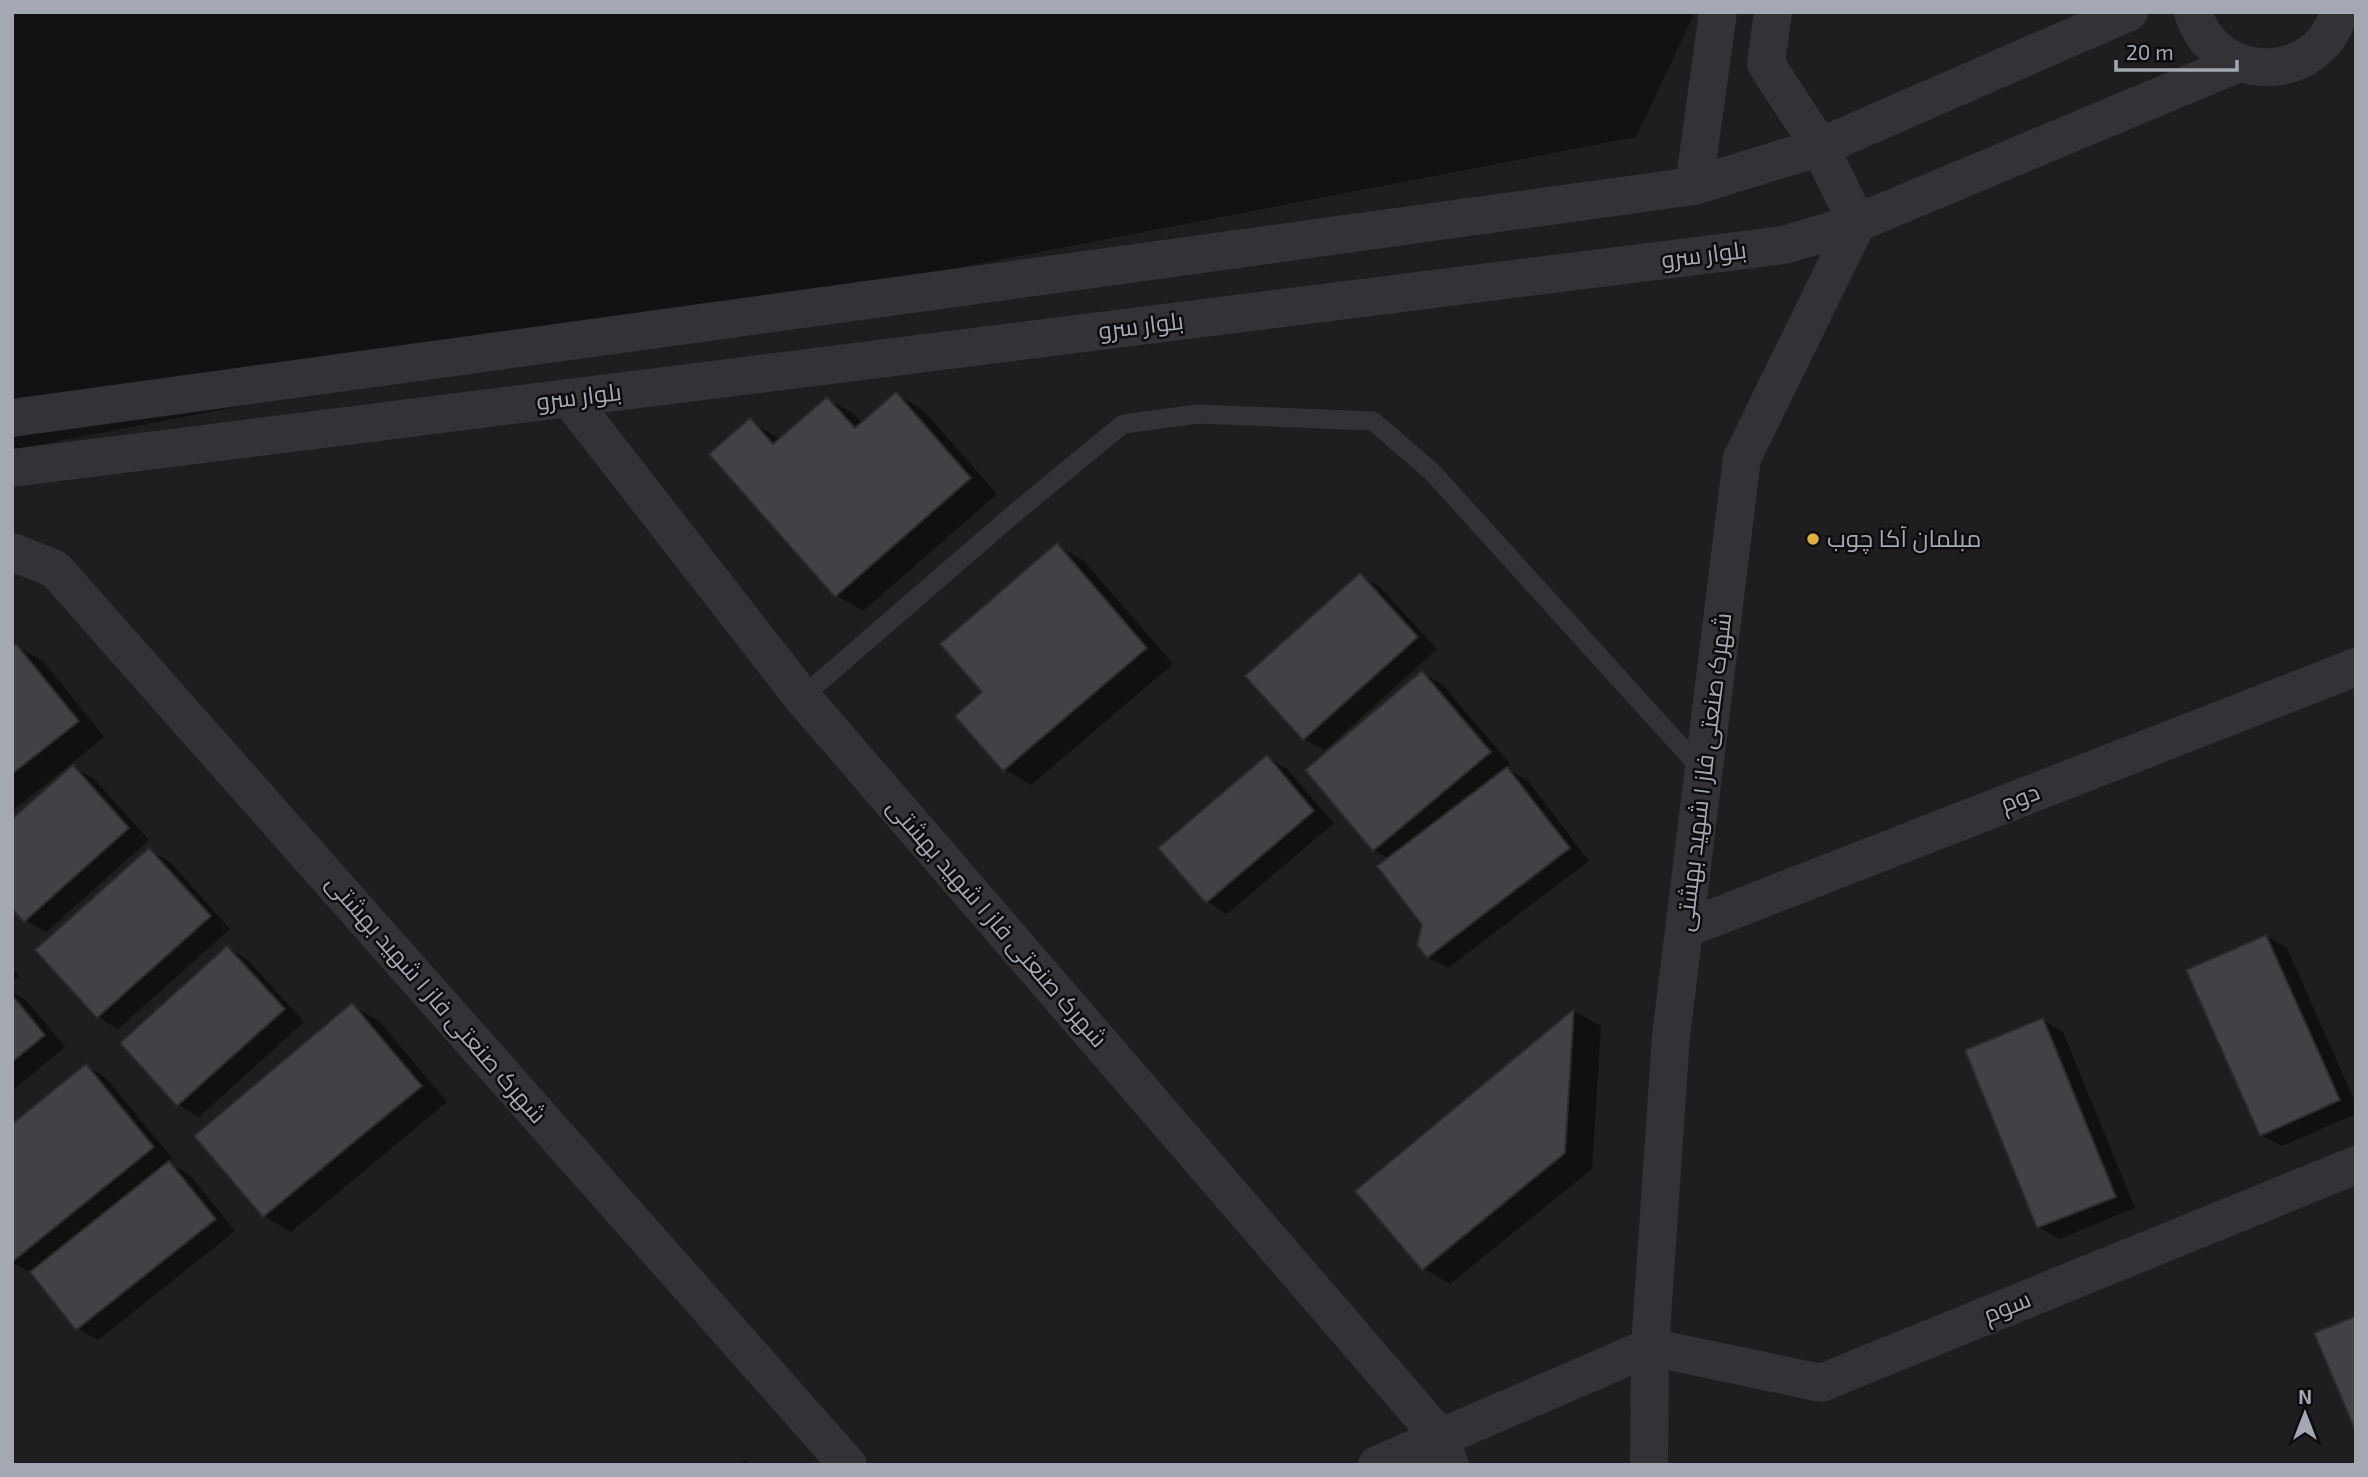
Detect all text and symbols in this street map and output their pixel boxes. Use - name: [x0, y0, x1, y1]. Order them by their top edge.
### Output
- scale bar: [2116, 28, 2237, 72]
- text: 20 m: [2126, 39, 2174, 64]
- street label: بلوار سرو: [1660, 234, 1748, 273]
- street label: بلوار سرو: [1097, 305, 1185, 344]
- street label: بلوار سرو: [535, 376, 623, 415]
- place label: مبلمان آکا چوب: [1827, 523, 1982, 555]
- marker: مبلمان آکا چوب: [1805, 531, 1821, 547]
- street label: شهرک صنعتی فاز ۱ شهید بهشتی: [1669, 611, 1737, 933]
- street label: دوم: [1996, 776, 2044, 820]
- street label: شهرک صنعتی فاز ۱ شهید بهشتی: [881, 791, 1114, 1053]
- street label: شهرک صنعتی فاز ۱ شهید بهشتی: [320, 867, 553, 1129]
- street label: سوم: [1978, 1283, 2036, 1331]
- north arrow: [2270, 1379, 2340, 1449]
- text: N: [2298, 1385, 2312, 1408]

